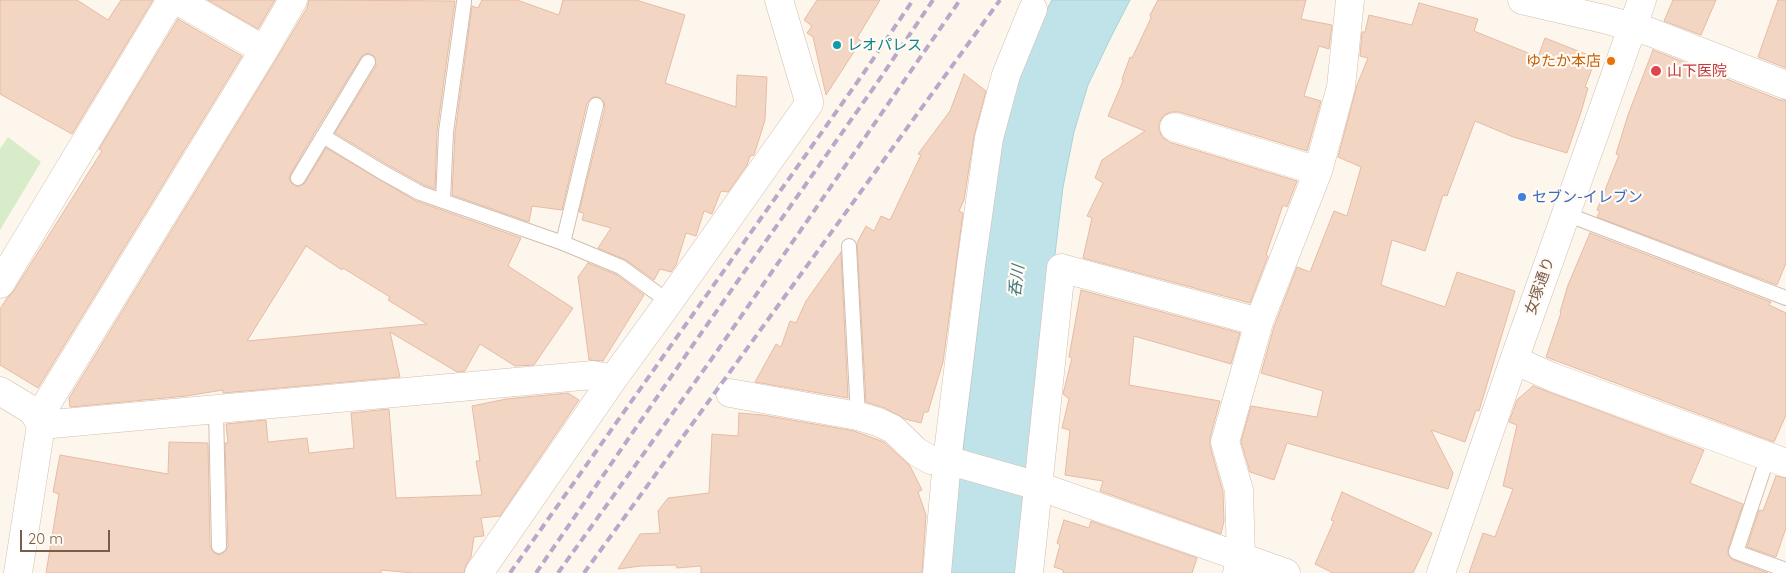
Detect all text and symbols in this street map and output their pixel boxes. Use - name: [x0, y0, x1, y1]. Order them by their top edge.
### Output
- place label: レオパレス: [847, 36, 922, 54]
- marker: レオパレス: [831, 39, 843, 51]
- place label: ゆたか本店: [1526, 52, 1601, 70]
- marker: ゆたか本店: [1605, 55, 1617, 67]
- place label: 山下医院: [1667, 62, 1727, 80]
- marker: 山下医院: [1649, 64, 1663, 78]
- place label: セブン-イレブン: [1532, 188, 1643, 206]
- marker: セブン-イレブン: [1516, 191, 1528, 203]
- street label: 女塚通り: [1522, 255, 1558, 317]
- water label: 呑川: [1006, 264, 1028, 298]
- scale bar: [22, 520, 112, 552]
- text: 20 m: [28, 529, 63, 548]

